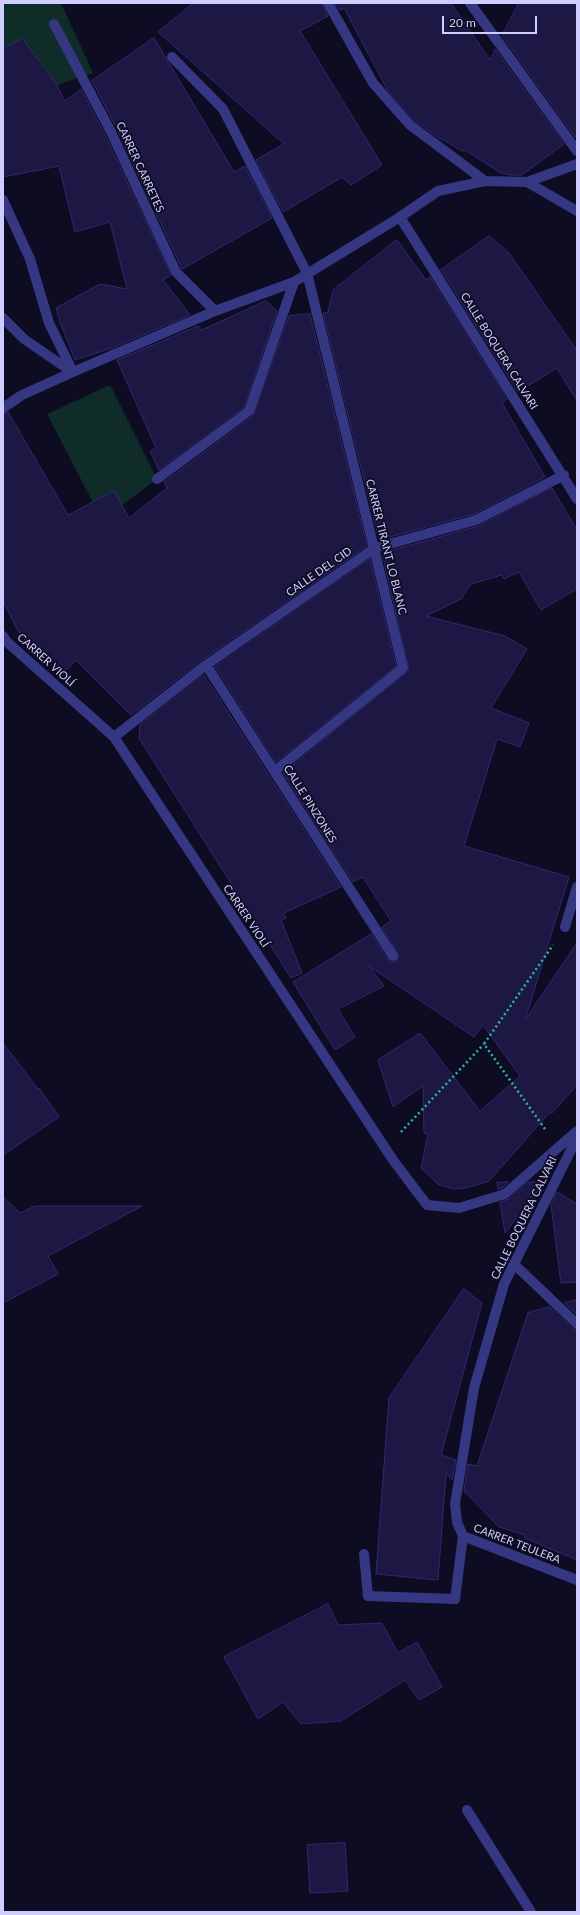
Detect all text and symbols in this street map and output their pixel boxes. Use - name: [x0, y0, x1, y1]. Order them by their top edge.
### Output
- scale bar: [444, 8, 539, 34]
- text: 20 m: [449, 15, 476, 30]
- street label: CARRER CARRETES: [113, 120, 167, 214]
- street label: CALLE BOQUERA CALVARI: [458, 290, 540, 412]
- street label: CARRER TIRANT LO BLANC: [363, 478, 409, 616]
- street label: CALLE DEL CID: [284, 544, 354, 600]
- street label: CARRER VIOLÍ: [15, 631, 77, 689]
- street label: CALLE PINZONES: [281, 763, 339, 845]
- street label: CARRER VIOLÍ: [220, 882, 272, 950]
- street label: CALLE BOQUERA CALVARI: [488, 1154, 560, 1282]
- street label: CARRER TEULERA: [472, 1521, 562, 1567]

